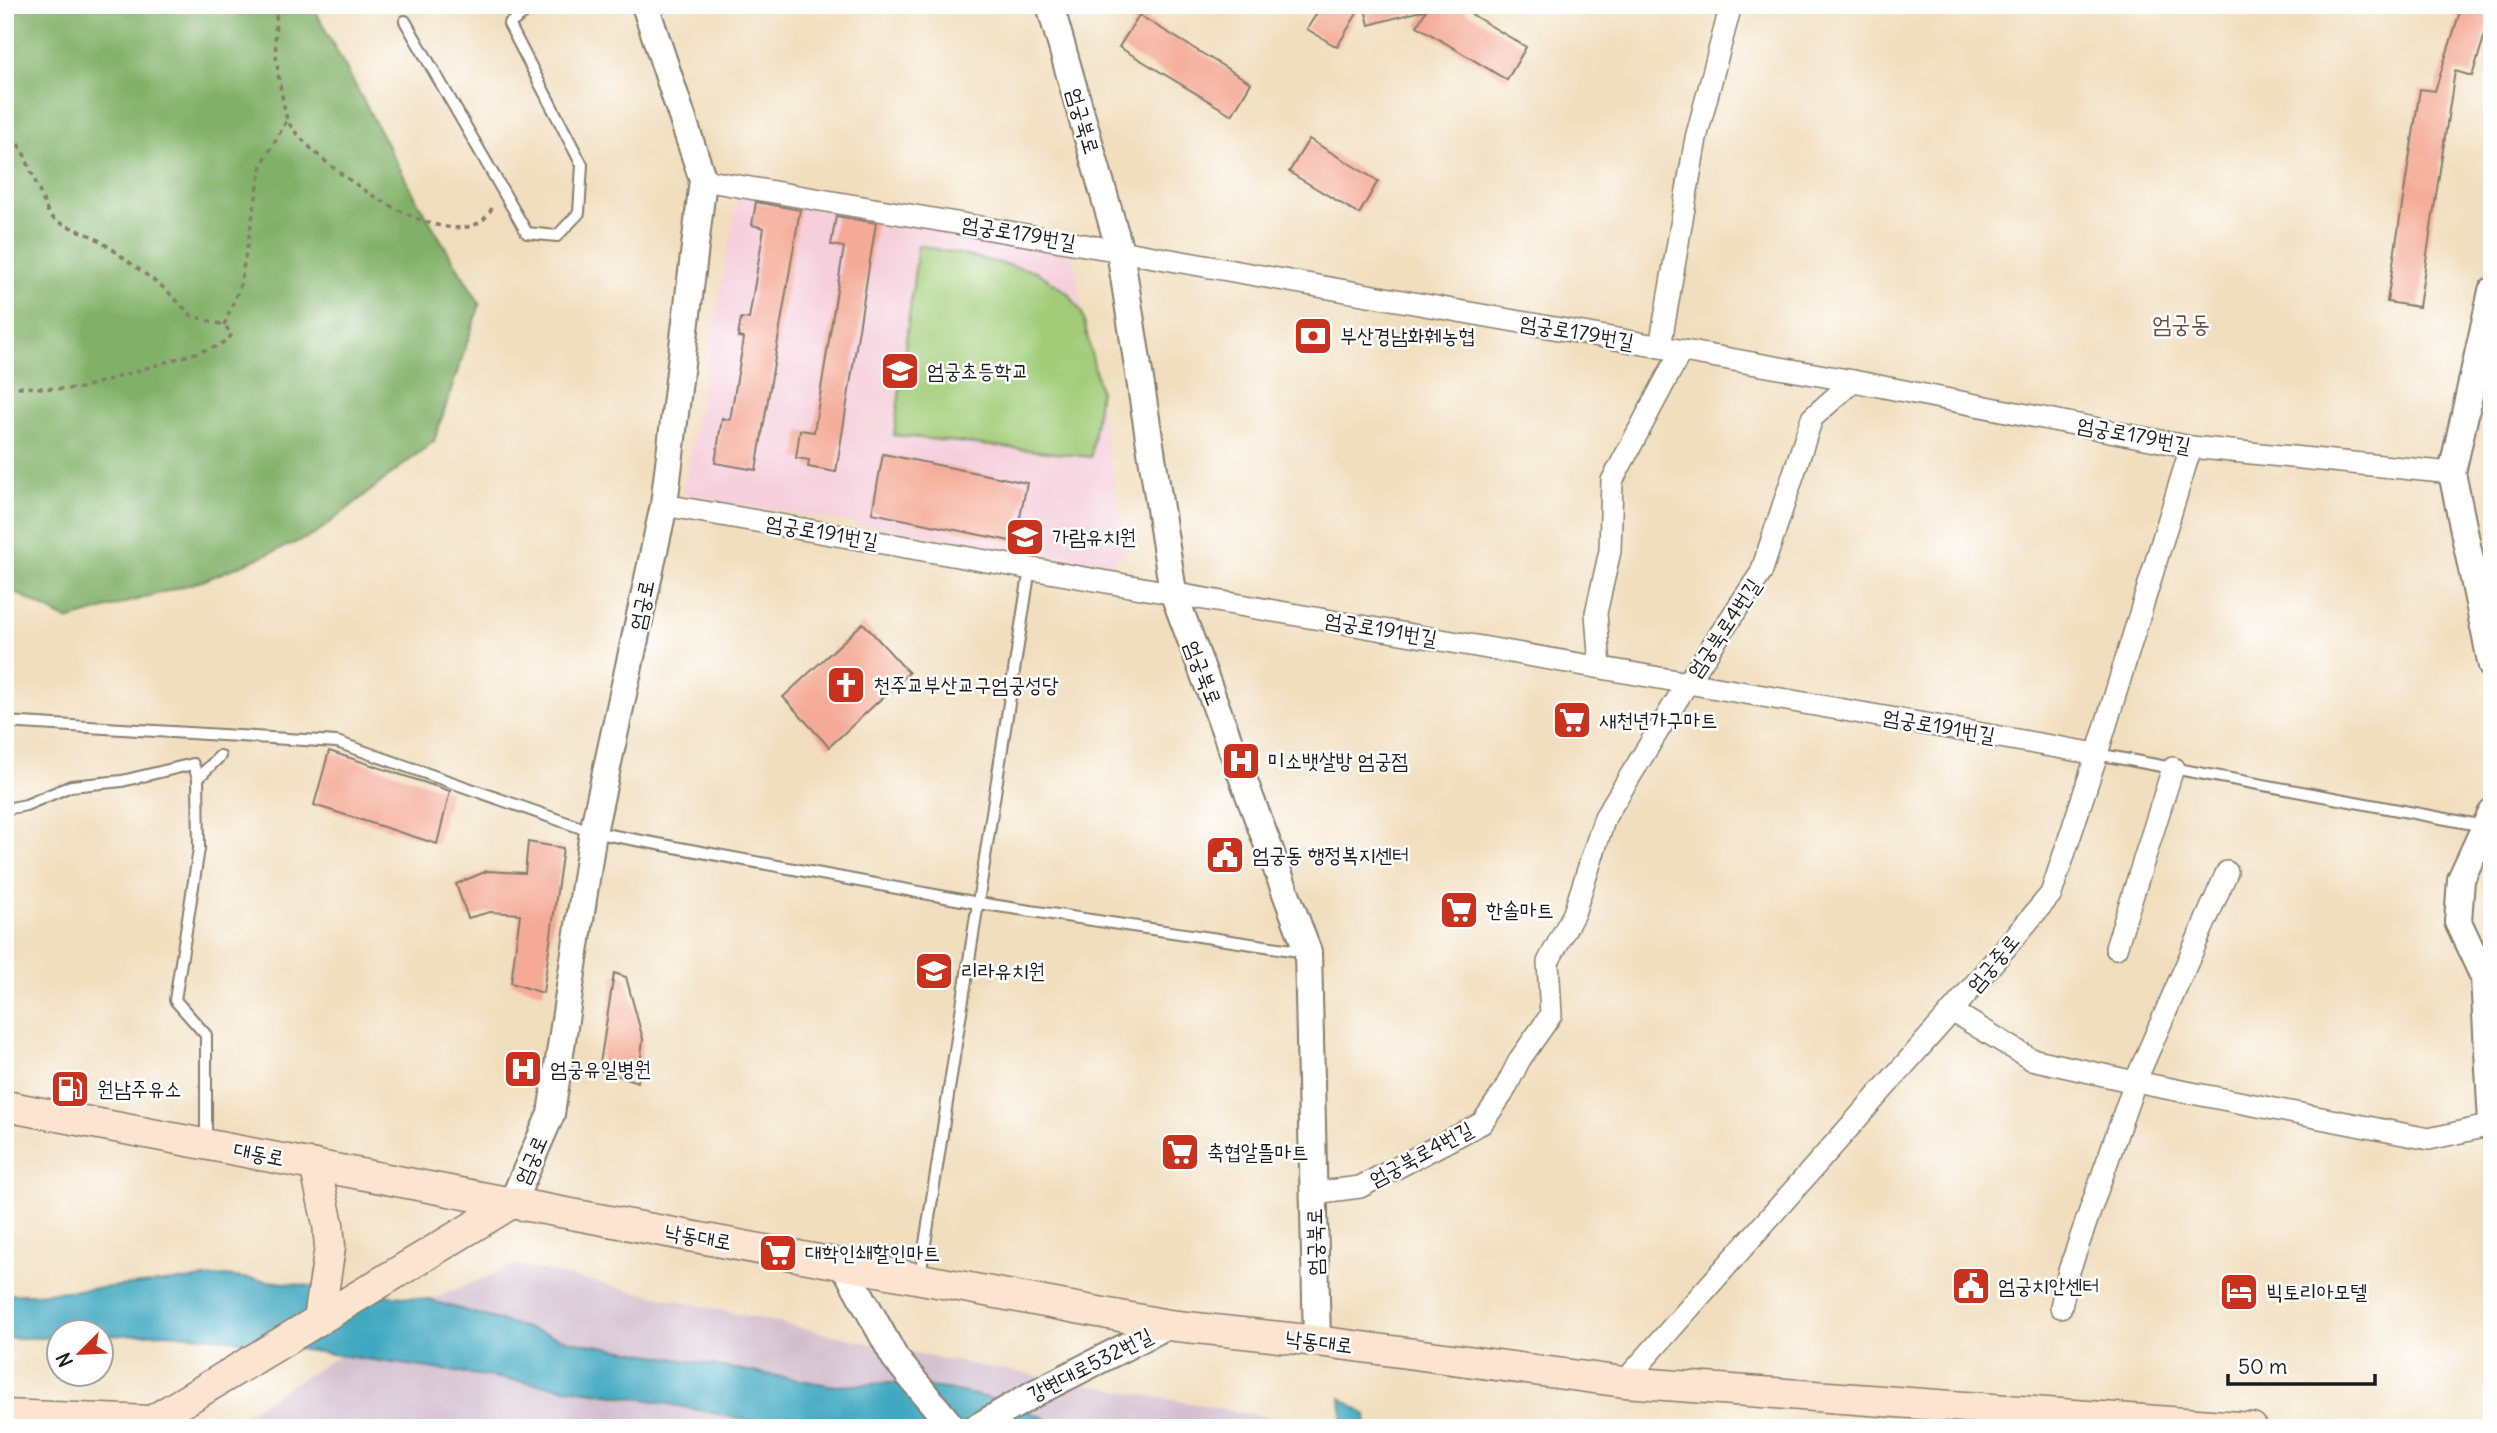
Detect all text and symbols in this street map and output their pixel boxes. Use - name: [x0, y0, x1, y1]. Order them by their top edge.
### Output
- street label: 엄궁북로: [1061, 85, 1106, 157]
- street label: 엄궁로179번길: [960, 209, 1078, 256]
- street label: 엄궁로179번길: [1518, 308, 1636, 355]
- district label: 엄궁동: [2152, 308, 2210, 338]
- bank icon: 부산경남화훼농협: [1292, 315, 1334, 357]
- place label: 부산경남화훼농협: [1340, 322, 1475, 349]
- school or university icon: 엄궁초등학교: [879, 350, 921, 392]
- place label: 엄궁초등학교: [927, 357, 1028, 384]
- street label: 엄궁로179번길: [2075, 410, 2193, 459]
- street label: 엄궁로191번길: [764, 508, 880, 555]
- school or university icon: 가람유치원: [1004, 516, 1046, 558]
- place label: 가람유치원: [1052, 523, 1137, 550]
- street label: 엄궁북로4번길: [1681, 573, 1767, 682]
- street label: 엄궁로: [623, 577, 660, 633]
- street label: 엄궁로191번길: [1323, 605, 1439, 652]
- street label: 엄궁북로: [1179, 636, 1228, 709]
- church icon: 천주교부산교구엄궁성당: [825, 664, 867, 706]
- place label: 천주교부산교구엄궁성당: [873, 671, 1059, 698]
- supermarket icon: 새천년가구마트: [1551, 699, 1593, 741]
- street label: 엄궁로191번길: [1881, 702, 1997, 749]
- place label: 새천년가구마트: [1599, 706, 1717, 733]
- hospital icon: 미소뱃살방 엄궁점: [1220, 740, 1262, 782]
- place label: 미소뱃살방 엄궁점: [1268, 747, 1408, 774]
- public building icon: 엄궁동 행정복지센터: [1204, 834, 1246, 876]
- place label: 엄궁동 행정복지센터: [1252, 841, 1409, 868]
- supermarket icon: 한솔마트: [1438, 889, 1480, 931]
- place label: 한솔마트: [1486, 896, 1554, 923]
- street label: 엄궁중로: [1961, 928, 2025, 997]
- school or university icon: 리라유치원: [913, 950, 955, 992]
- place label: 리라유치원: [961, 957, 1046, 984]
- hospital icon: 엄궁유일병원: [502, 1048, 544, 1090]
- place label: 엄궁유일병원: [550, 1055, 651, 1082]
- fuel station icon: 원남주유소: [49, 1068, 91, 1110]
- place label: 원남주유소: [97, 1075, 182, 1102]
- street label: 엄궁북로4번길: [1364, 1115, 1477, 1192]
- street label: 엄궁로: [508, 1131, 553, 1188]
- supermarket icon: 축협알뜰마트: [1159, 1131, 1201, 1173]
- street label: 대동로: [232, 1135, 287, 1172]
- place label: 축협알뜰마트: [1207, 1138, 1308, 1165]
- street label: 엄궁북로: [1300, 1208, 1329, 1276]
- street label: 낙동대로: [662, 1217, 734, 1256]
- supermarket icon: 대학인쇄할인마트: [757, 1232, 799, 1274]
- place label: 대학인쇄할인마트: [805, 1239, 940, 1266]
- public building icon: 엄궁치안센터: [1950, 1265, 1992, 1307]
- hotel icon: 빅토리아모텔: [2218, 1271, 2260, 1313]
- place label: 엄궁치안센터: [1998, 1272, 2099, 1299]
- place label: 빅토리아모텔: [2266, 1278, 2367, 1305]
- north arrow: [46, 1318, 116, 1388]
- street label: 강변대로532번길: [1023, 1321, 1157, 1408]
- street label: 낙동대로: [1284, 1324, 1354, 1359]
- scale bar: [2228, 1342, 2374, 1386]
- text: N: [51, 1349, 78, 1371]
- text: 50 m: [2238, 1353, 2287, 1380]

